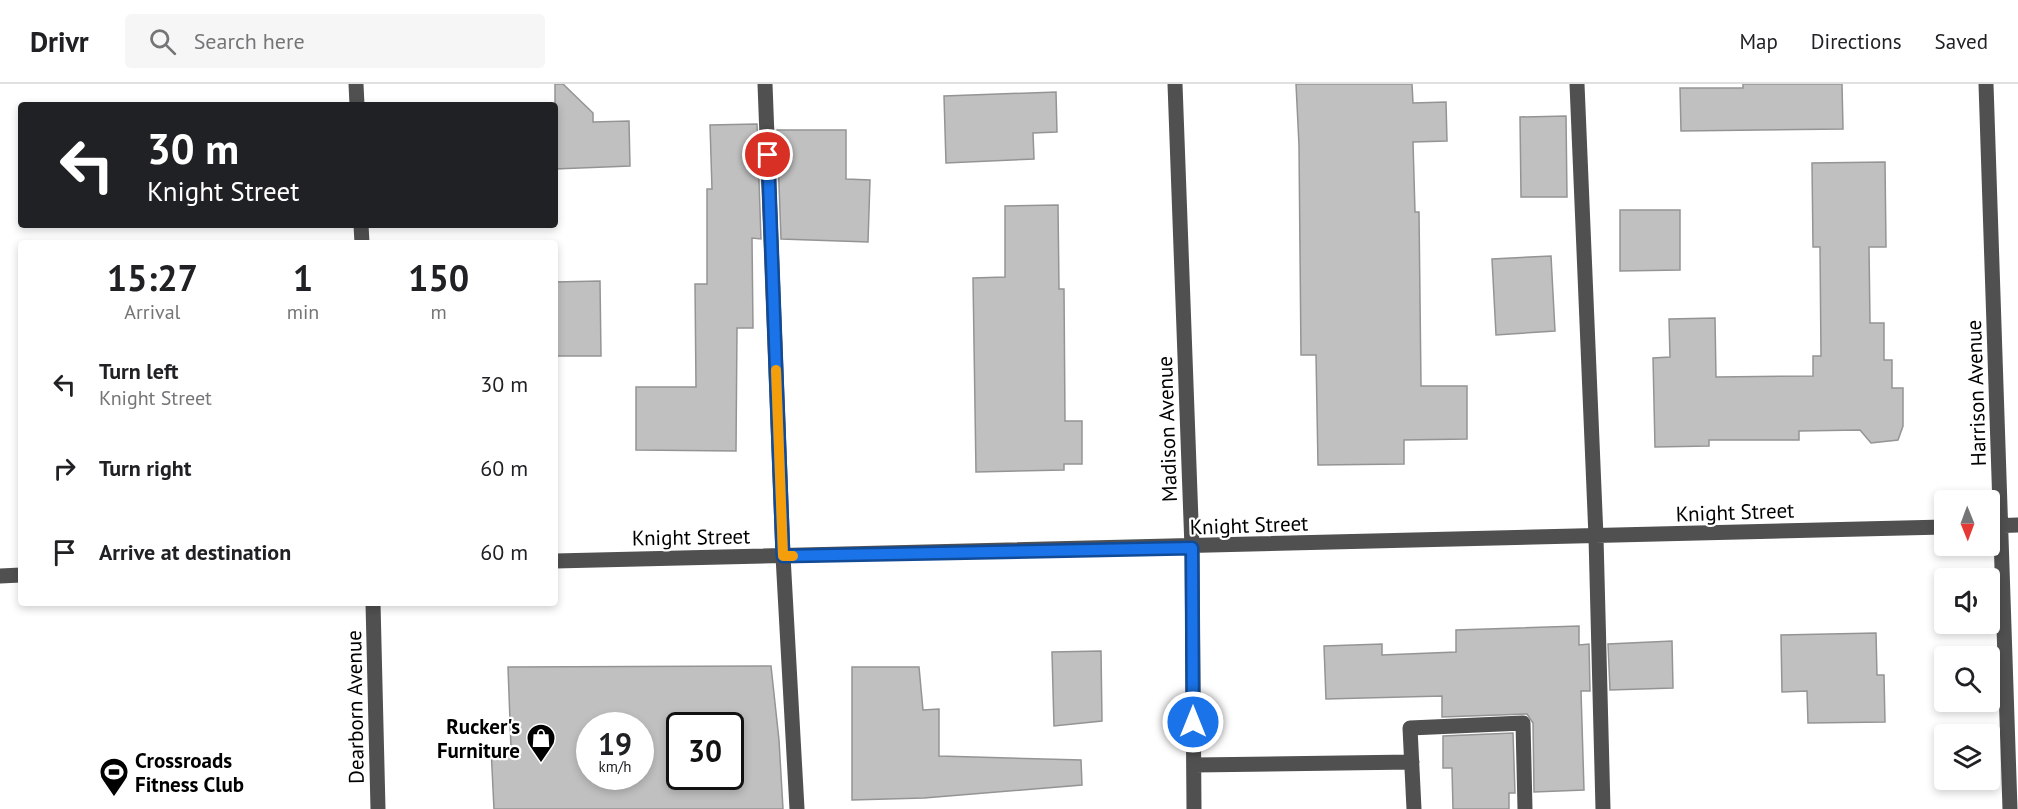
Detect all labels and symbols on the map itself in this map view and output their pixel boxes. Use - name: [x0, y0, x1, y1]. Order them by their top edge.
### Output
- pin: [742, 129, 793, 180]
- street label: Harrison Avenue: [1960, 319, 1992, 467]
- street label: Madison Avenue: [1151, 356, 1183, 502]
- north arrow: [1934, 490, 2000, 556]
- street label: Knight Street: [1675, 496, 1795, 528]
- street label: Knight Street: [1189, 509, 1309, 541]
- street label: Knight Street: [632, 522, 750, 552]
- street label: Dearborn Avenue: [340, 630, 370, 784]
- position arrow: [1161, 690, 1225, 754]
- speed limit sign: 30: [666, 712, 744, 790]
- place label: Rucker's Furniture: [437, 713, 520, 764]
- shop icon: Rucker's Furniture: [525, 722, 557, 764]
- place label: Crossroads Fitness Club: [135, 747, 244, 798]
- sports icon: Crossroads Fitness Club: [98, 756, 130, 798]

